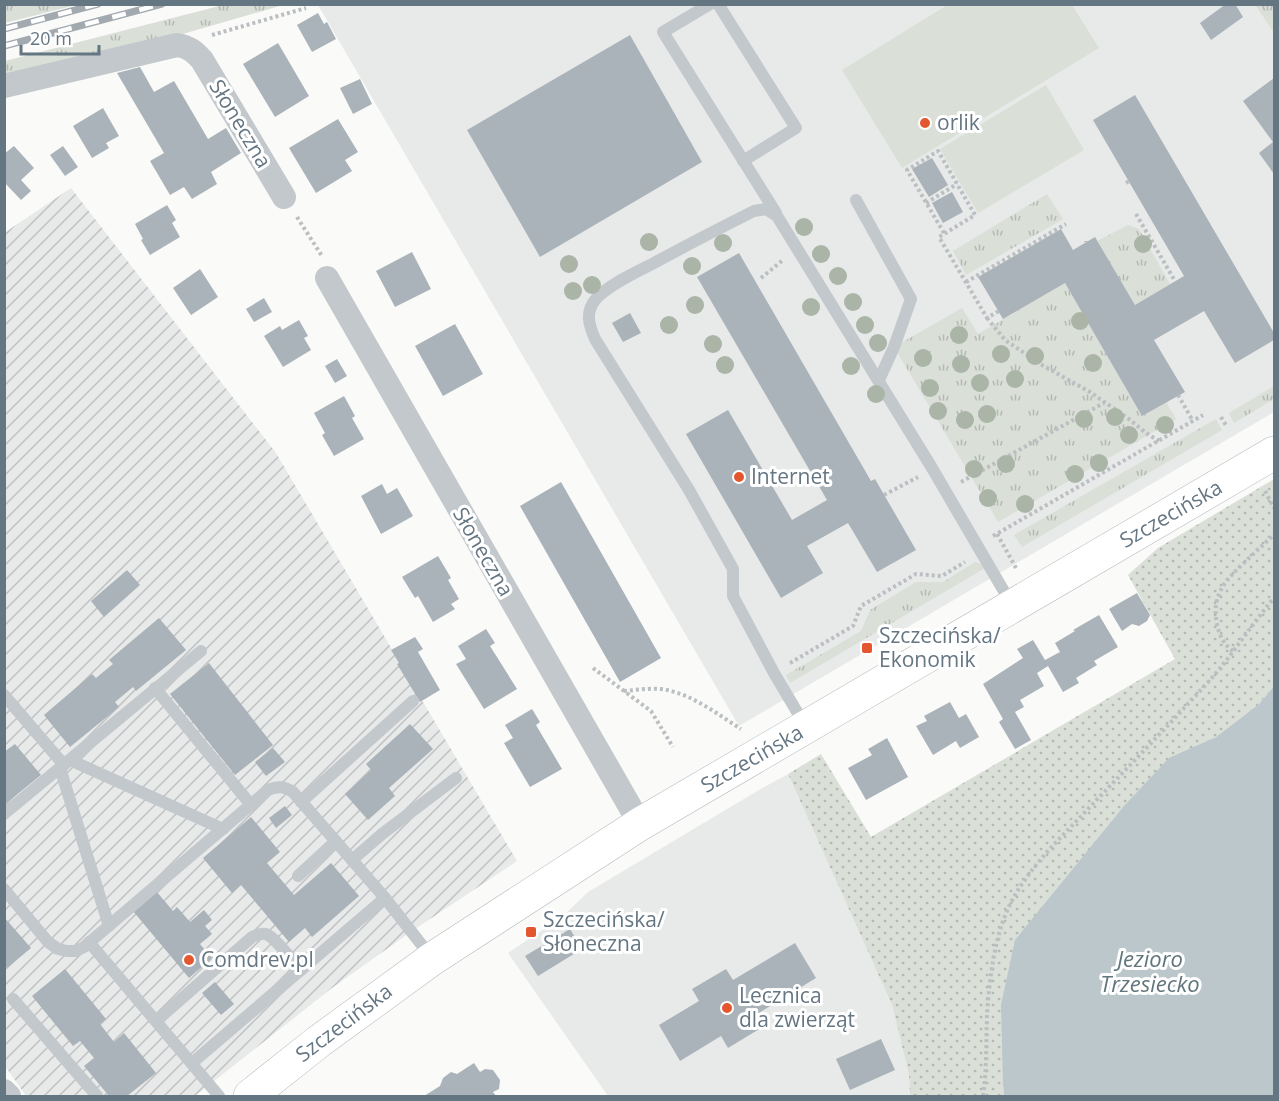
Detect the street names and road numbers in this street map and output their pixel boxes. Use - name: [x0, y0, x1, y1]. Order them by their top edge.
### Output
- street label: Słoneczna: [203, 74, 278, 173]
- street label: Szczecińska: [1114, 473, 1227, 554]
- street label: Słoneczna: [447, 502, 521, 601]
- street label: Szczecińska: [695, 718, 808, 799]
- street label: Szczecińska: [289, 977, 397, 1068]

